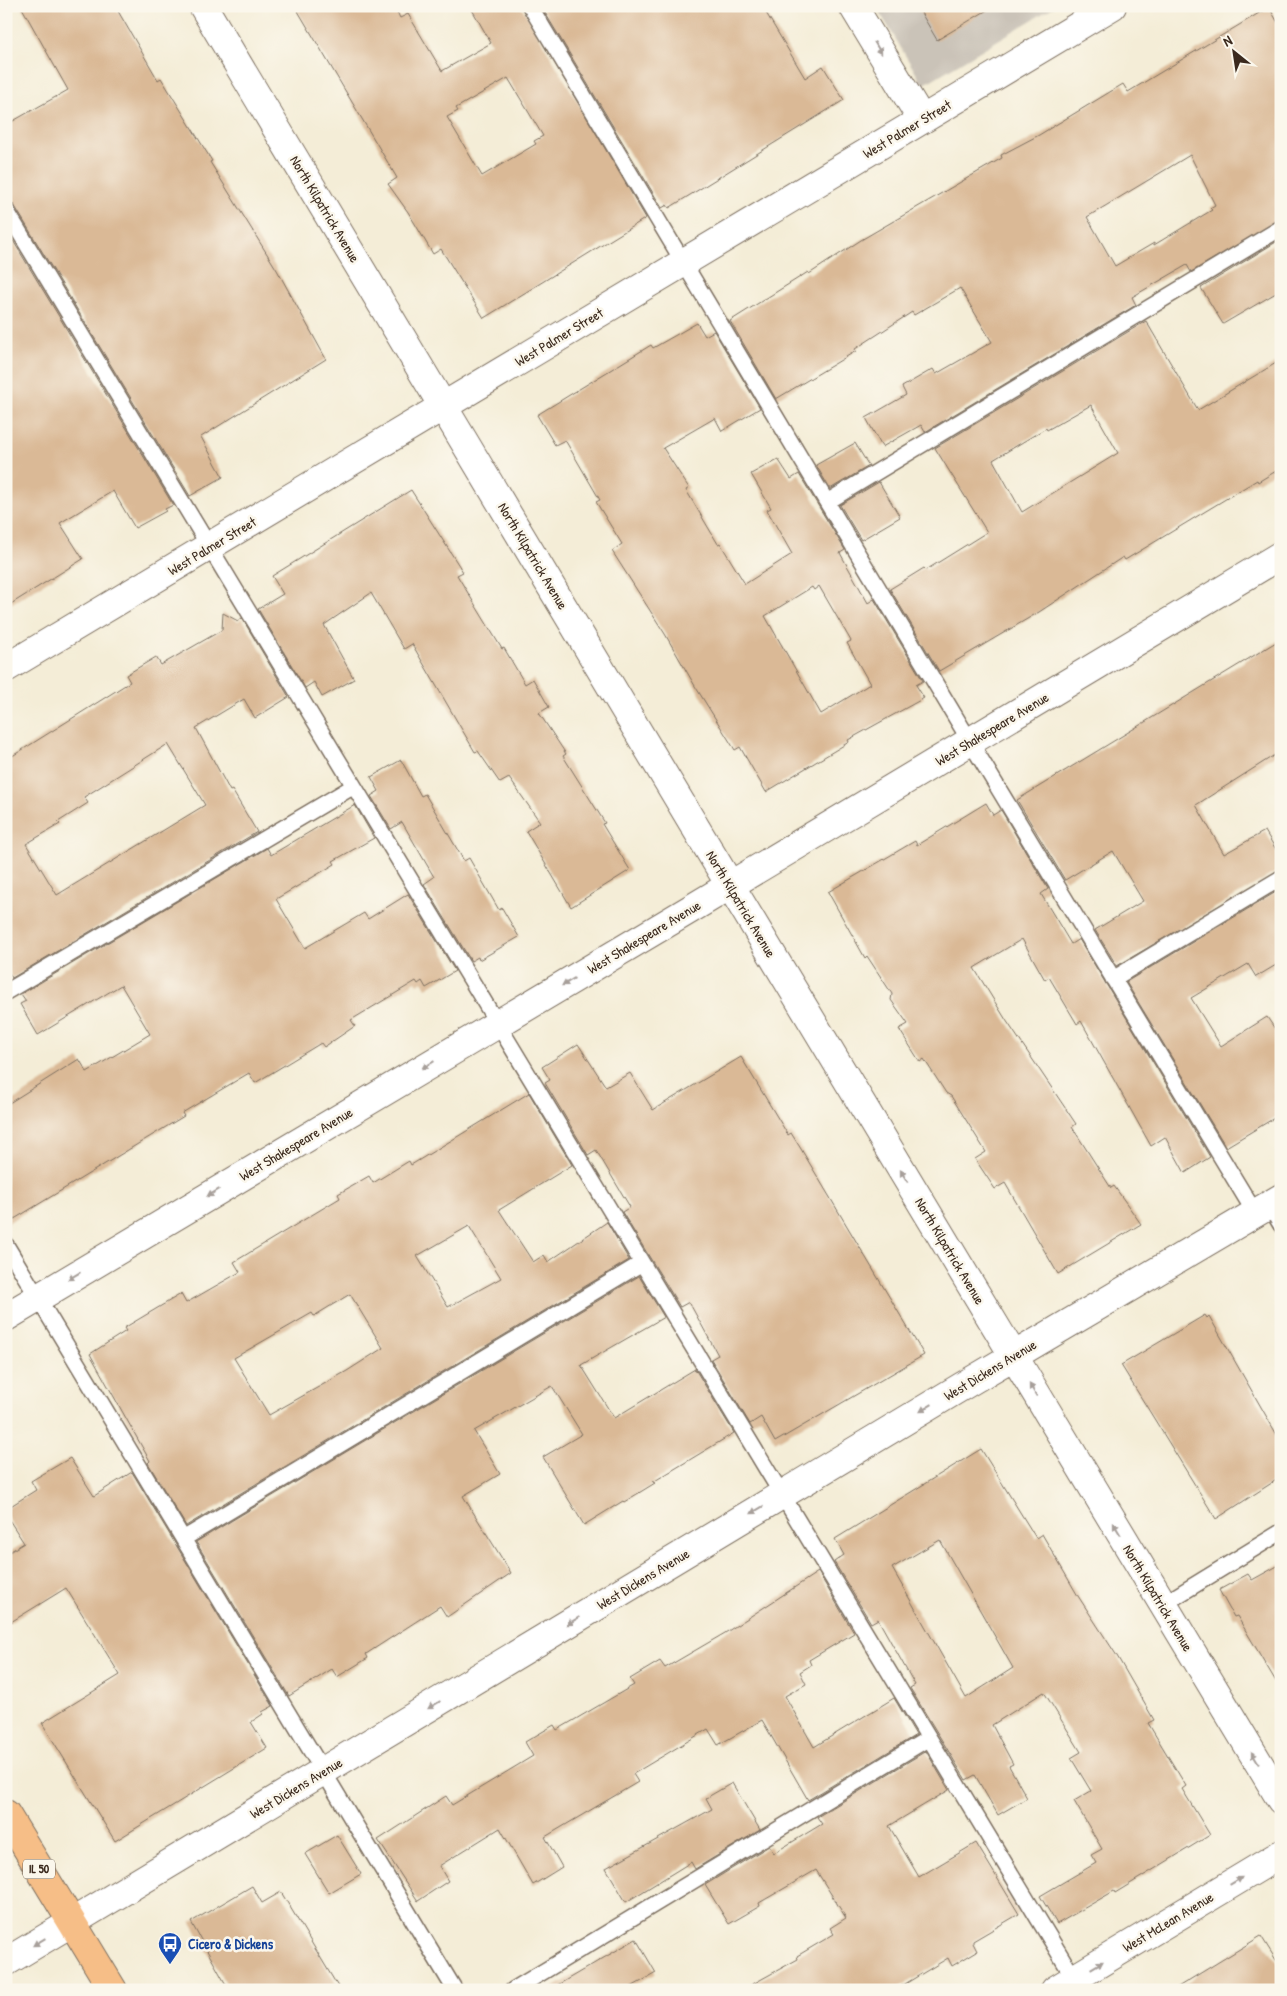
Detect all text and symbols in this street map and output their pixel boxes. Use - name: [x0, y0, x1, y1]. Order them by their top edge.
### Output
- north arrow: [1210, 28, 1260, 78]
- text: N: [1219, 30, 1236, 50]
- one-way arrow: [874, 42, 883, 55]
- street label: West Palmer Street: [859, 95, 955, 162]
- street label: North Kilpatrick Avenue: [285, 152, 365, 267]
- street label: West Palmer Street: [511, 303, 607, 370]
- street label: North Kilpatrick Avenue: [493, 499, 573, 614]
- street label: West Palmer Street: [164, 512, 260, 579]
- street label: West Shakespeare Avenue: [932, 687, 1053, 771]
- street label: North Kilpatrick Avenue: [701, 847, 781, 962]
- street label: West Shakespeare Avenue: [584, 895, 705, 979]
- one-way arrow: [561, 978, 574, 987]
- one-way arrow: [422, 1061, 435, 1070]
- street label: West Shakespeare Avenue: [236, 1102, 357, 1186]
- one-way arrow: [900, 1169, 909, 1182]
- one-way arrow: [207, 1189, 220, 1198]
- street label: North Kilpatrick Avenue: [910, 1194, 990, 1309]
- one-way arrow: [67, 1272, 80, 1281]
- street label: West Dickens Avenue: [940, 1334, 1040, 1405]
- one-way arrow: [1029, 1383, 1038, 1396]
- one-way arrow: [920, 1404, 933, 1413]
- one-way arrow: [751, 1506, 764, 1515]
- one-way arrow: [1112, 1523, 1121, 1536]
- street label: North Kilpatrick Avenue: [1118, 1541, 1198, 1656]
- street label: West Dickens Avenue: [593, 1543, 693, 1614]
- one-way arrow: [566, 1616, 579, 1626]
- one-way arrow: [427, 1700, 440, 1709]
- one-way arrow: [1251, 1751, 1260, 1765]
- street label: West Dickens Avenue: [246, 1752, 346, 1823]
- road number: IL 50: [23, 1860, 55, 1878]
- one-way arrow: [1230, 1877, 1243, 1886]
- street label: West McLean Avenue: [1119, 1887, 1217, 1956]
- bus stop icon: Cicero & Dickens: [157, 1931, 183, 1965]
- place label: Cicero & Dickens: [188, 1934, 274, 1953]
- one-way arrow: [33, 1938, 46, 1947]
- one-way arrow: [1090, 1960, 1103, 1969]

